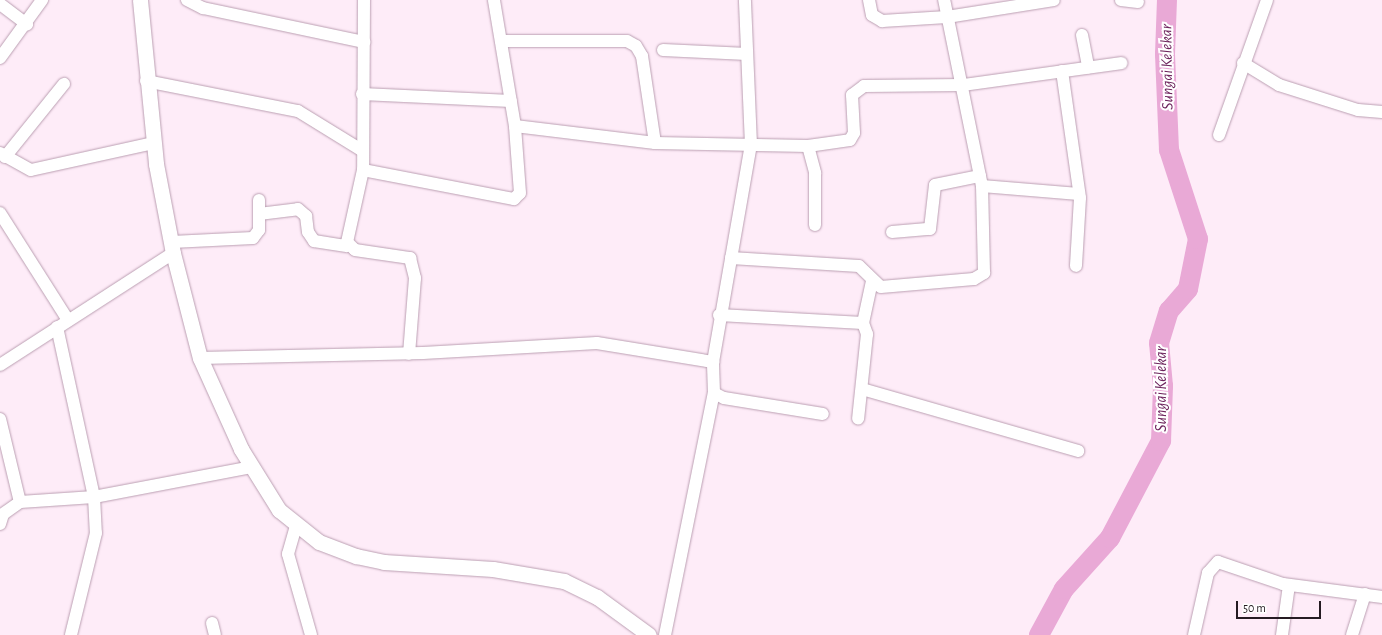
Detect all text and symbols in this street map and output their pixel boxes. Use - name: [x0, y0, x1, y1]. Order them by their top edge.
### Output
- water label: Sungai Kelekar: [1157, 24, 1177, 110]
- water label: Sungai Kelekar: [1151, 346, 1171, 432]
- scale bar: [1238, 593, 1323, 619]
- text: 50 m: [1243, 602, 1266, 614]

